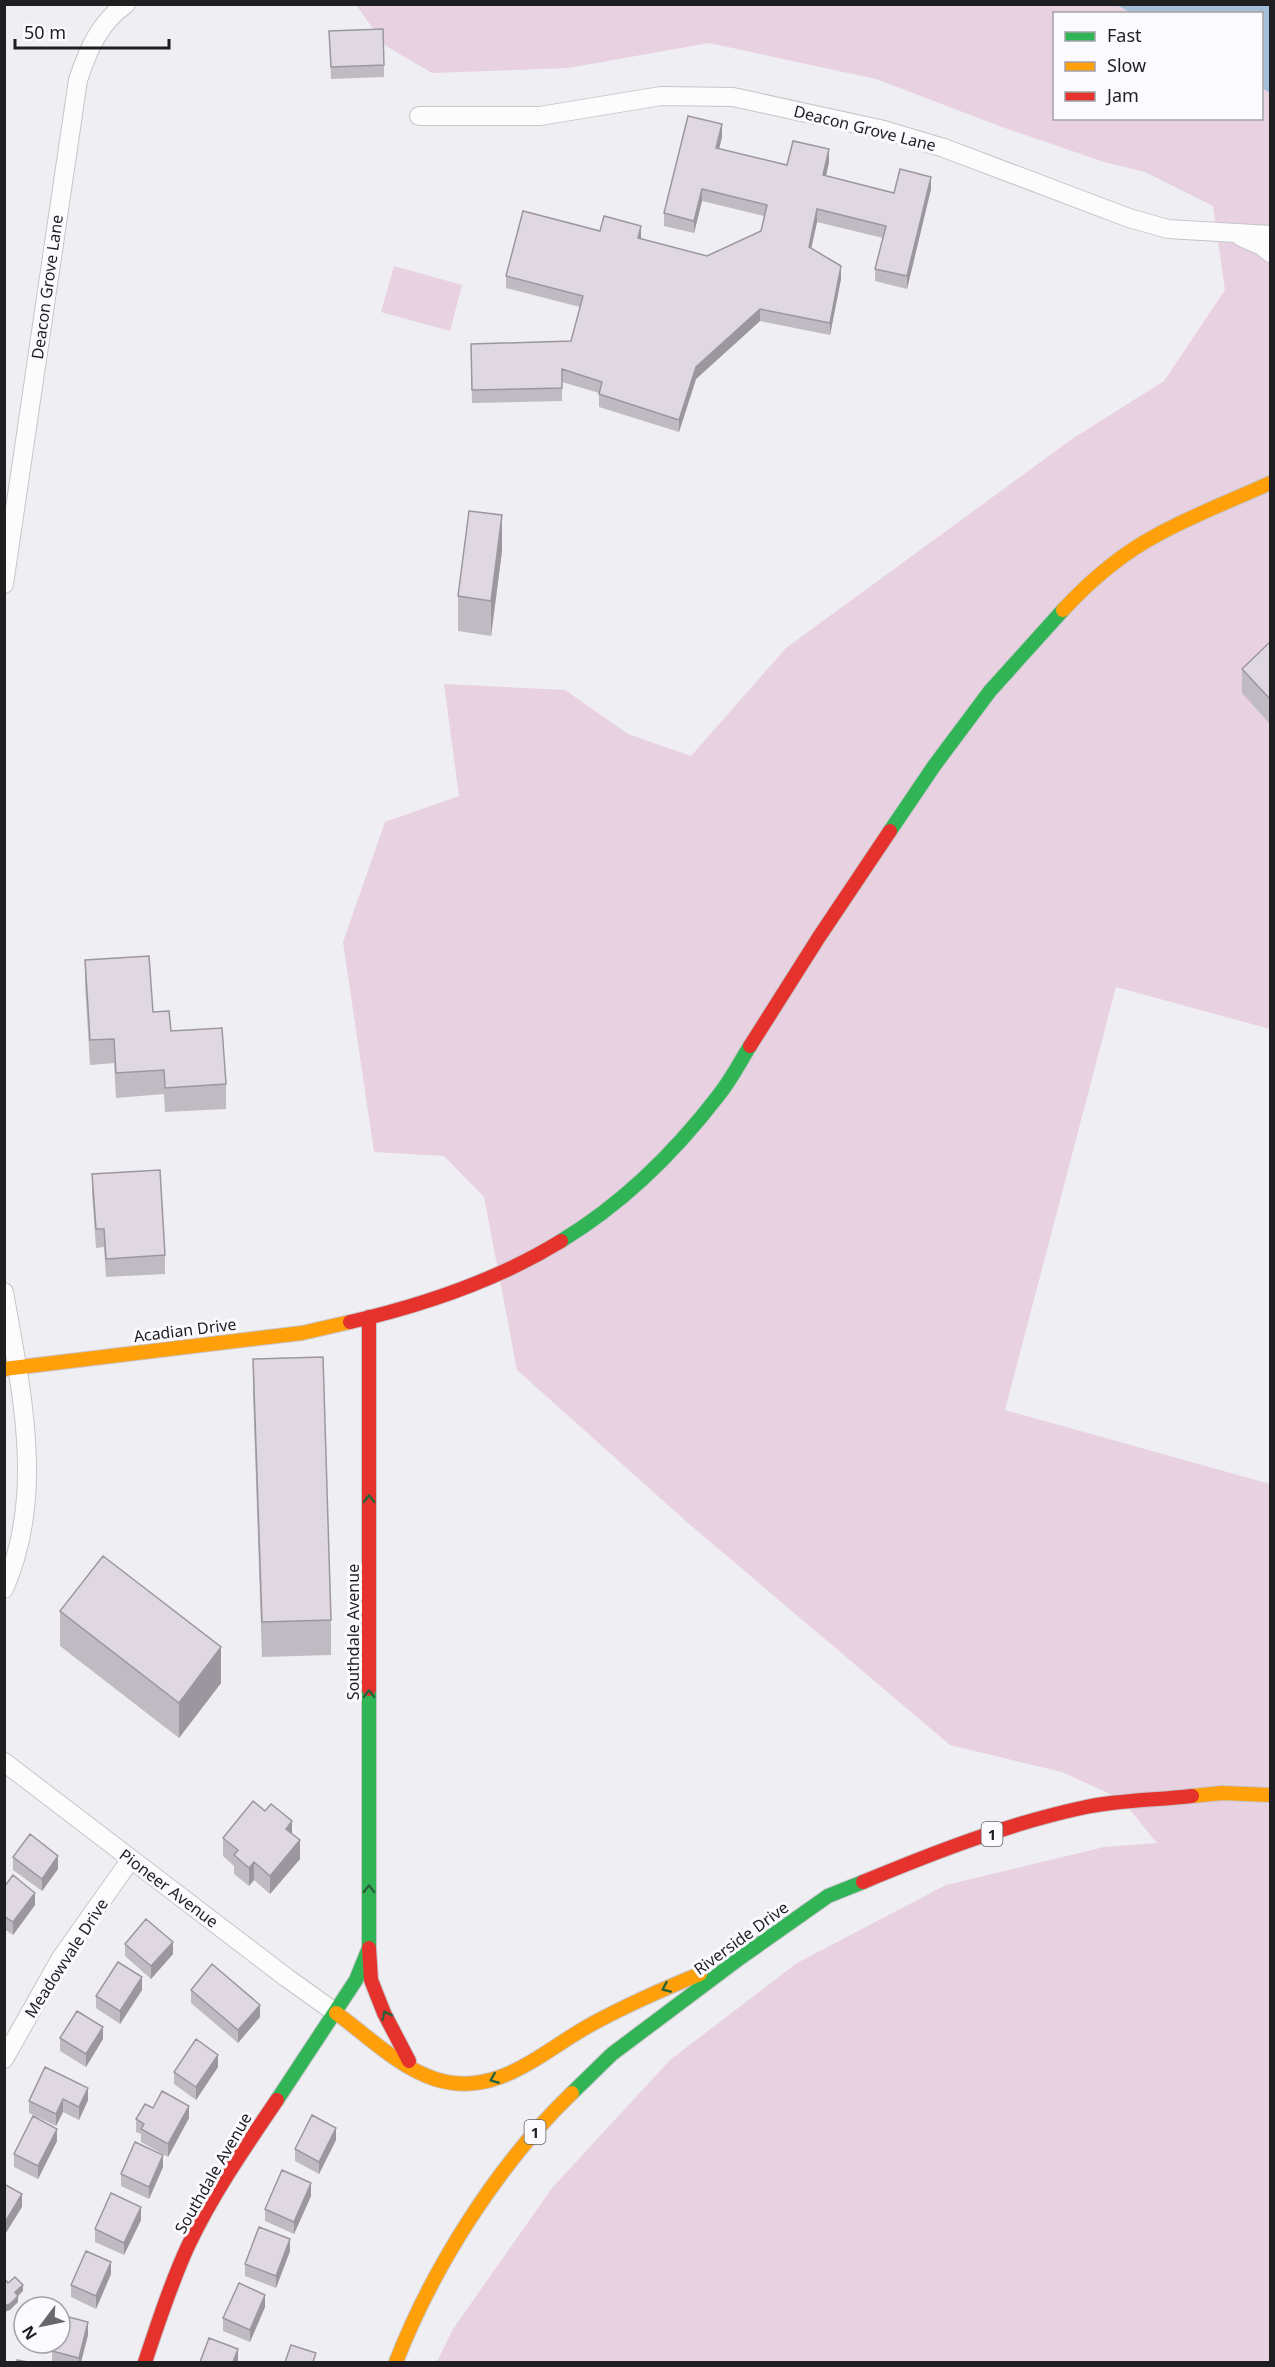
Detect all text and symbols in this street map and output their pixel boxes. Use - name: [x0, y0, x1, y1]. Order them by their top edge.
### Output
- scale bar: [15, 12, 170, 50]
- legend: [1053, 12, 1263, 120]
- text: 50 m: [24, 20, 66, 44]
- text: Fast: [1107, 23, 1142, 47]
- text: Slow: [1107, 53, 1146, 77]
- text: Jam: [1105, 83, 1139, 107]
- street label: Deacon Grove Lane: [792, 100, 938, 156]
- street label: Deacon Grove Lane: [26, 213, 68, 361]
- street label: Acadian Drive: [132, 1313, 238, 1347]
- one-way arrow: [363, 1495, 375, 1504]
- street label: Southdale Avenue: [342, 1564, 364, 1700]
- one-way arrow: [363, 1690, 375, 1699]
- road number: 1: [982, 1822, 1002, 1846]
- street label: Pioneer Avenue: [115, 1844, 223, 1932]
- one-way arrow: [363, 1885, 375, 1894]
- street label: Meadowvale Drive: [19, 1894, 113, 2022]
- street label: Riverside Drive: [689, 1896, 793, 1980]
- one-way arrow: [662, 1980, 673, 1992]
- one-way arrow: [381, 2011, 393, 2022]
- one-way arrow: [490, 2072, 501, 2084]
- street label: Southdale Avenue: [169, 2108, 257, 2238]
- road number: 1: [524, 2120, 546, 2144]
- north arrow: [12, 2295, 72, 2355]
- text: N: [17, 2322, 42, 2344]

